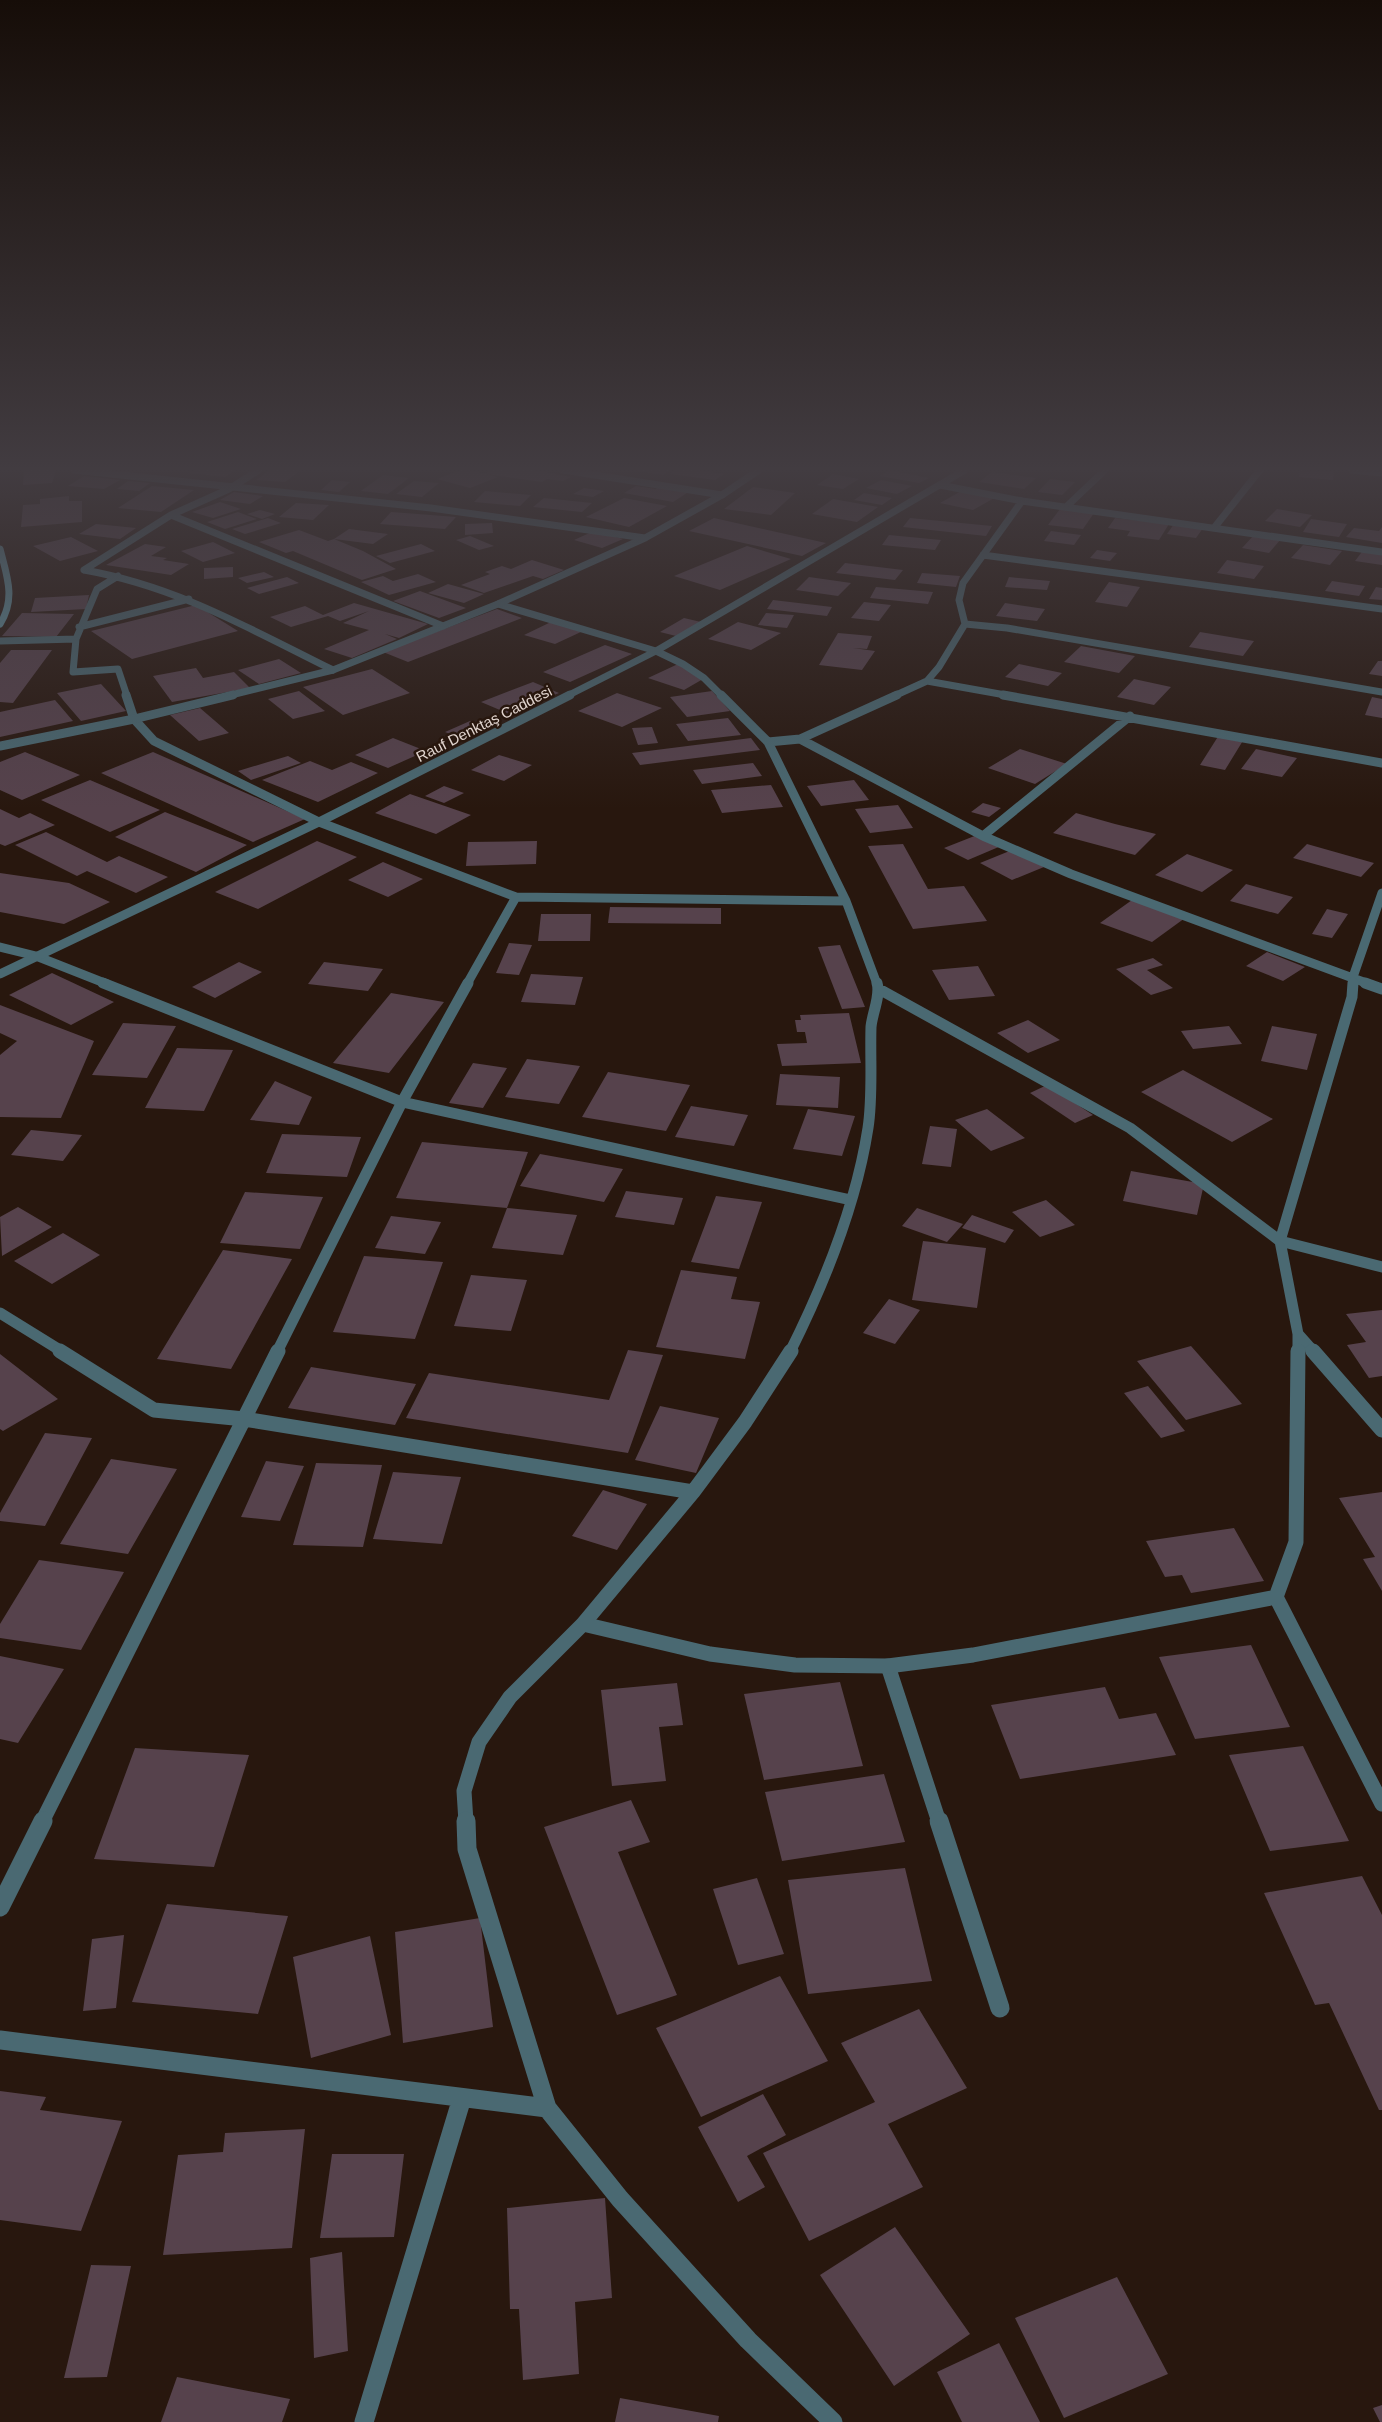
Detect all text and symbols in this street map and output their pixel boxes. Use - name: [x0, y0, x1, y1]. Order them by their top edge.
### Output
- street label: Rauf Denktaş Caddesi: [413, 682, 554, 765]

